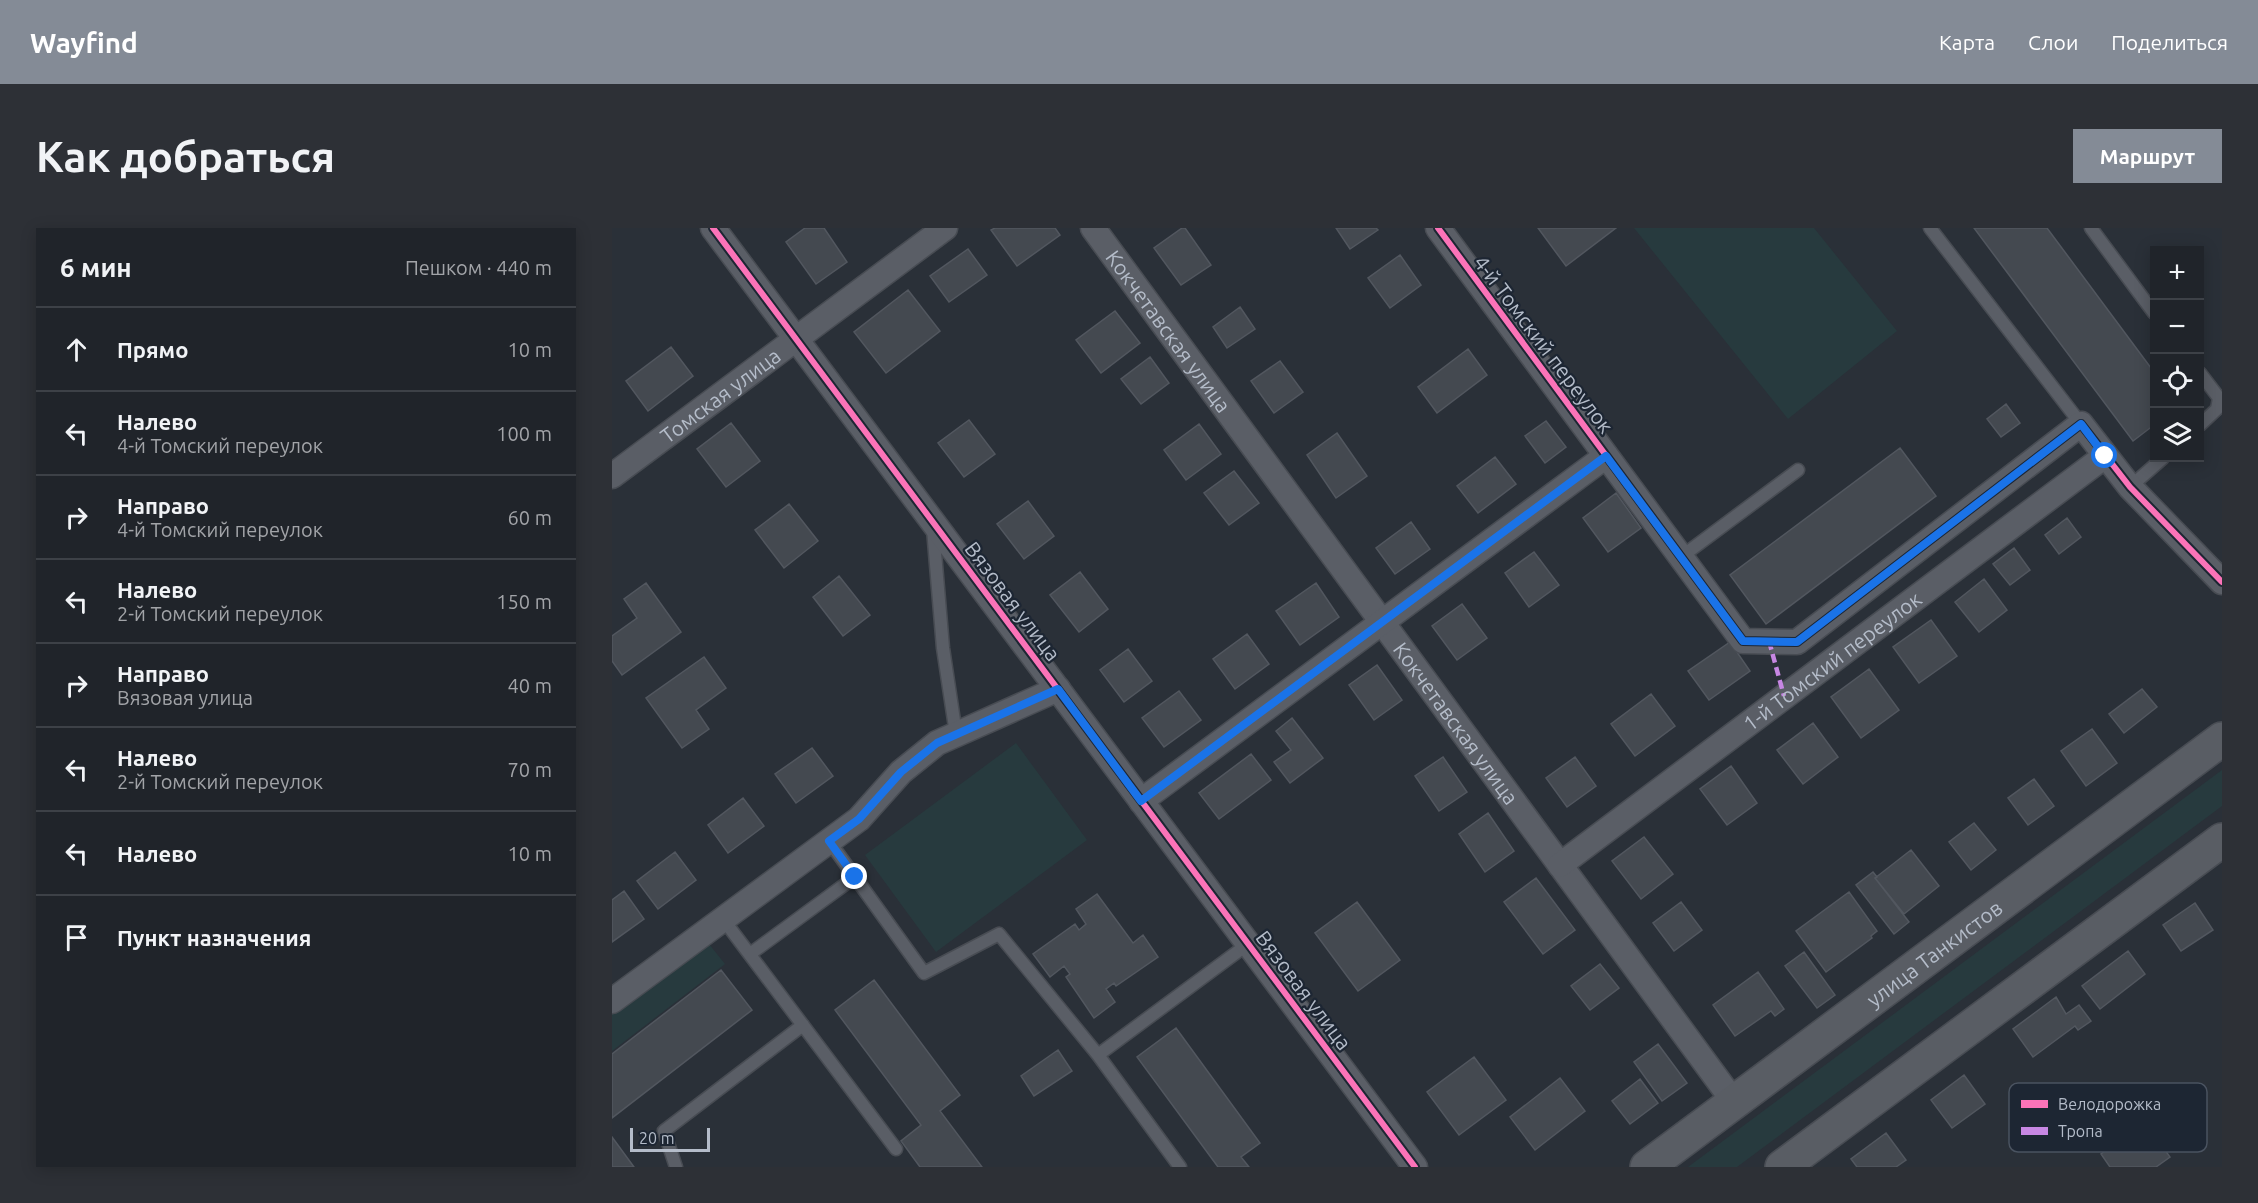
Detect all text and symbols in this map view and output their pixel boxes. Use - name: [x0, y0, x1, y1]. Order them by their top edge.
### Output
- text: Wayfind: [30, 27, 138, 58]
- text: Карта: [1939, 30, 1995, 54]
- text: Слои: [2028, 30, 2078, 54]
- text: Поделиться: [2111, 30, 2228, 54]
- button: Маршрут: [2073, 129, 2222, 183]
- text: Как добраться: [36, 133, 335, 180]
- street label: Кокчетавская улица: [1101, 246, 1236, 417]
- map controls: [2150, 246, 2204, 462]
- button: +: [2150, 246, 2204, 300]
- street label: 4-й Томский переулок: [1469, 250, 1619, 438]
- text: 6 мин: [60, 253, 132, 282]
- text: Пешком · 440 m: [405, 256, 552, 279]
- button: −: [2150, 300, 2204, 354]
- icon: ahead: [60, 333, 93, 366]
- text: Прямо: [117, 337, 188, 362]
- text: 10 m: [508, 338, 552, 361]
- street label: Томская улица: [656, 343, 785, 448]
- button: locate: [2150, 354, 2204, 408]
- button: layers: [2150, 408, 2204, 462]
- text: Налево: [117, 409, 197, 434]
- icon: left: [60, 417, 93, 450]
- text: 100 m: [496, 422, 552, 445]
- text: 4-й Томский переулок: [117, 434, 323, 457]
- route start: [2091, 442, 2117, 468]
- text: Направо: [117, 493, 209, 518]
- icon: right: [60, 501, 93, 534]
- text: 60 m: [508, 506, 552, 529]
- text: 4-й Томский переулок: [117, 518, 323, 541]
- street label: Вязовая улица: [960, 537, 1066, 665]
- text: Налево: [117, 577, 197, 602]
- icon: left: [60, 585, 93, 618]
- street label: 1-й Томский переулок: [1738, 586, 1926, 735]
- text: 150 m: [496, 590, 552, 613]
- text: 2-й Томский переулок: [117, 602, 323, 625]
- street label: Кокчетавская улица: [1389, 637, 1523, 809]
- text: Направо: [117, 661, 209, 686]
- icon: right: [60, 669, 93, 702]
- text: 40 m: [508, 674, 552, 697]
- text: Вязовая улица: [117, 686, 253, 709]
- text: Налево: [117, 745, 197, 770]
- icon: left: [60, 753, 93, 786]
- text: 70 m: [508, 758, 552, 781]
- text: 2-й Томский переулок: [117, 770, 323, 793]
- icon: left: [60, 837, 93, 870]
- text: Налево: [117, 841, 197, 866]
- text: 10 m: [508, 842, 552, 865]
- route end: [841, 863, 867, 889]
- street label: улица Танкистов: [1862, 895, 2007, 1011]
- icon: arrive: [60, 921, 93, 954]
- text: Пункт назначения: [117, 925, 311, 950]
- street label: Вязовая улица: [1251, 926, 1357, 1054]
- legend: [2009, 1083, 2207, 1152]
- text: Велодорожка: [2058, 1095, 2161, 1113]
- text: Тропа: [2058, 1122, 2103, 1140]
- scale bar: [630, 1125, 710, 1152]
- text: 20 m: [639, 1129, 675, 1147]

